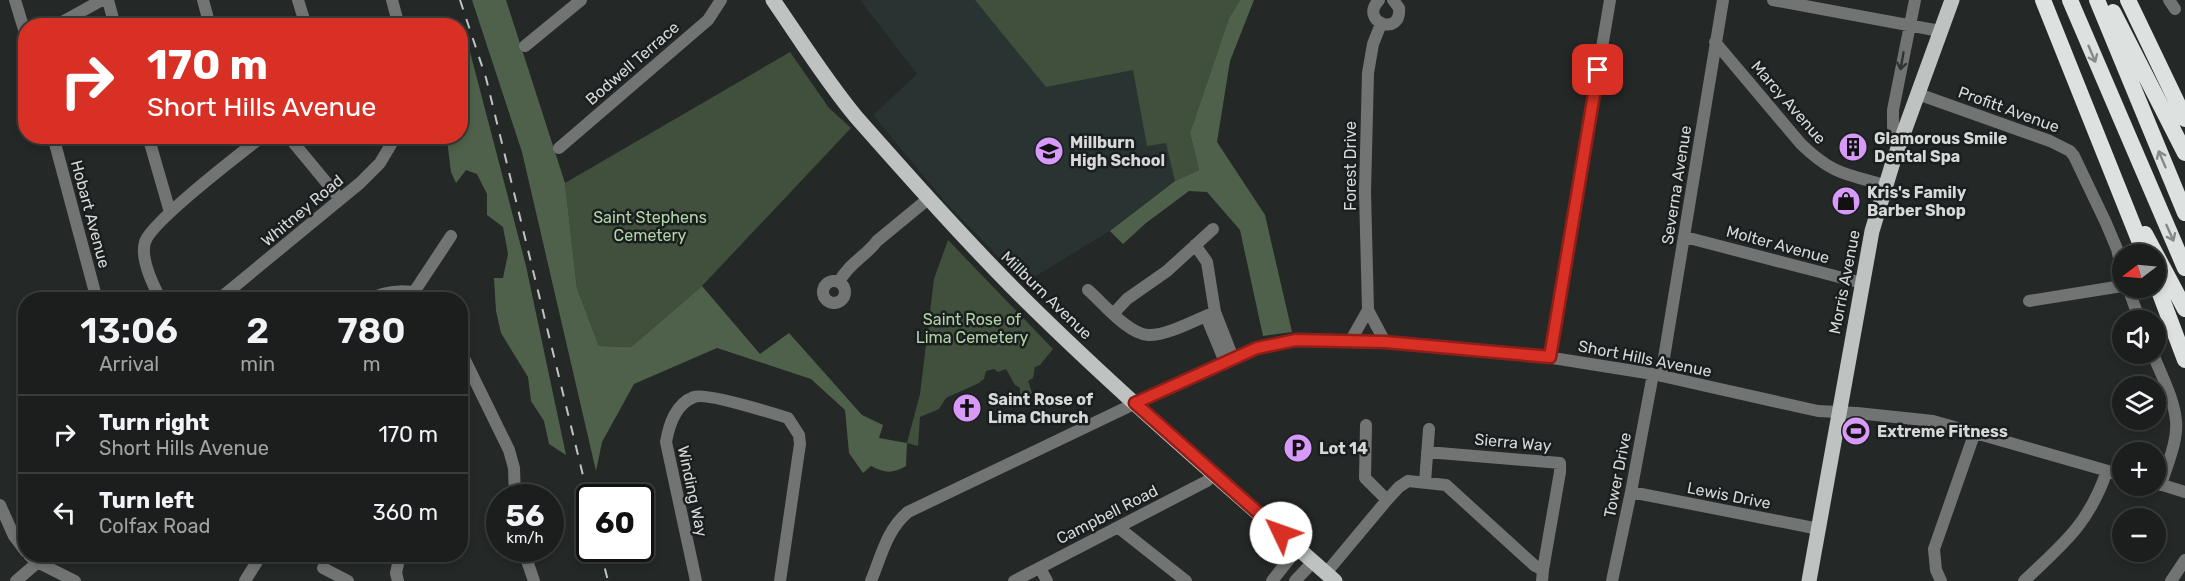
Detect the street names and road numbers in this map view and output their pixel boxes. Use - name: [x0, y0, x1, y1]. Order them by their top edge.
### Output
- street label: Bodwell Terrace: [582, 18, 683, 109]
- street label: Marcy Avenue: [1747, 57, 1830, 148]
- street label: Profitt Avenue: [1956, 82, 2062, 137]
- street label: Forest Drive: [1341, 121, 1360, 211]
- street label: Severna Avenue: [1658, 124, 1695, 246]
- street label: Hobart Avenue: [67, 158, 114, 270]
- street label: Whitney Road: [257, 171, 347, 250]
- street label: Molter Avenue: [1724, 222, 1832, 267]
- street label: Morris Avenue: [1825, 228, 1864, 336]
- street label: Millburn Avenue: [997, 247, 1096, 343]
- street label: Short Hills Avenue: [1576, 336, 1713, 381]
- street label: Sierra Way: [1474, 430, 1552, 455]
- street label: Tower Drive: [1600, 431, 1635, 519]
- street label: Winding Way: [674, 444, 711, 539]
- street label: Lewis Drive: [1685, 478, 1772, 513]
- street label: Campbell Road: [1053, 481, 1161, 548]

